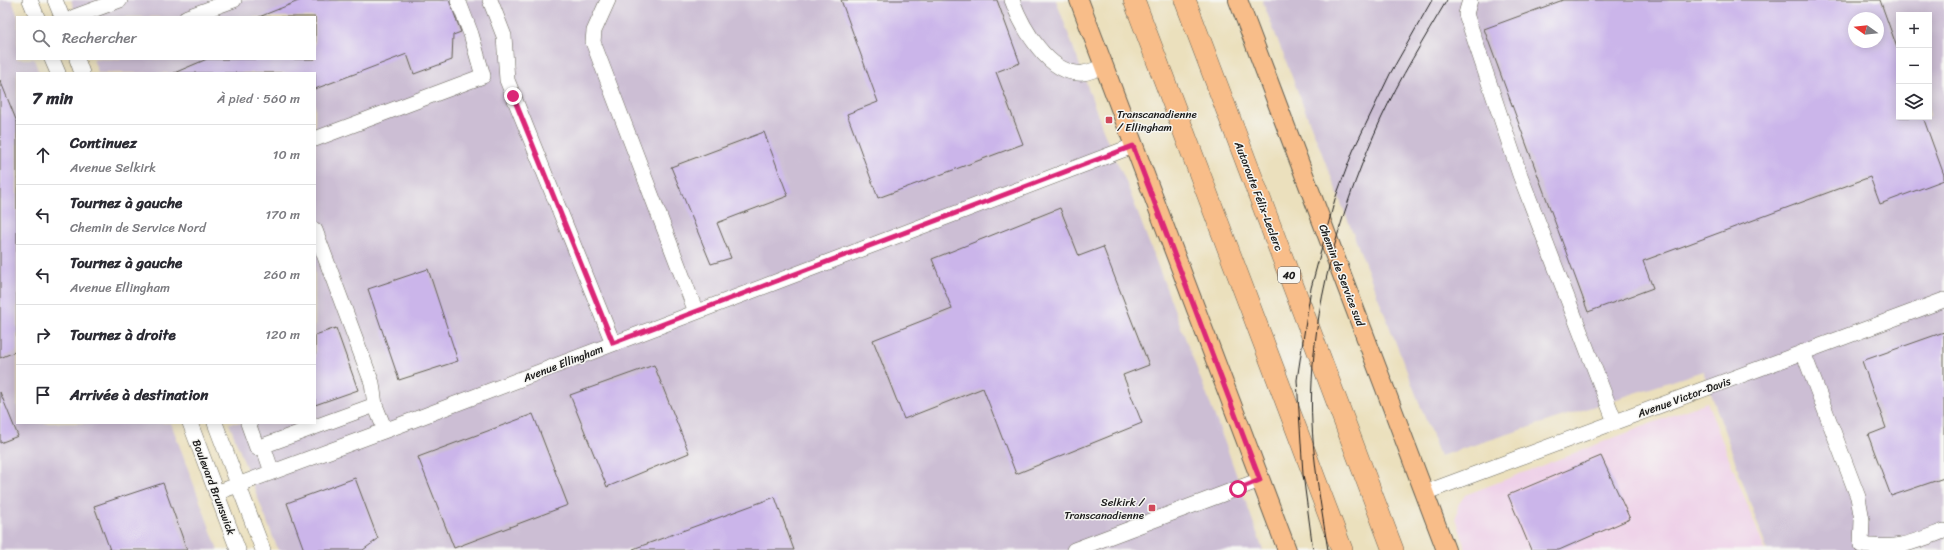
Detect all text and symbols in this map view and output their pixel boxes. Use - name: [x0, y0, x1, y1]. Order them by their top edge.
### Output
- north arrow: [1848, 12, 1884, 48]
- map controls: [1896, 12, 1932, 120]
- button: +: [1896, 12, 1932, 48]
- search box: [16, 16, 316, 60]
- text: Rechercher: [62, 25, 137, 51]
- icon: search: [30, 27, 52, 49]
- button: −: [1896, 48, 1932, 84]
- text: 7 min: [32, 83, 73, 113]
- button: layers: [1896, 84, 1932, 120]
- text: À pied · 560 m: [217, 87, 300, 110]
- route end: [504, 87, 522, 105]
- place label: Transcanadienne / Ellingham: [1117, 105, 1197, 137]
- marker: Transcanadienne / Ellingham: [1104, 115, 1114, 125]
- text: Continuez: [70, 130, 137, 156]
- street label: Autoroute Félix-Leclerc: [1229, 138, 1288, 254]
- text: 10 m: [273, 143, 300, 166]
- icon: ahead: [32, 144, 54, 166]
- text: Avenue Selkirk: [70, 156, 156, 179]
- text: Tournez à gauche: [70, 190, 182, 216]
- text: 170 m: [265, 203, 300, 226]
- icon: left: [32, 204, 54, 226]
- text: Chemin de Service Nord: [70, 216, 206, 239]
- street label: Chemin de Service sud: [1313, 221, 1370, 330]
- text: Tournez à gauche: [70, 250, 182, 276]
- text: 260 m: [264, 263, 300, 286]
- icon: left: [32, 264, 54, 286]
- road number: 40: [1278, 267, 1300, 283]
- text: Avenue Ellingham: [70, 276, 170, 299]
- text: Tournez à droite: [70, 322, 176, 348]
- text: 120 m: [265, 323, 300, 346]
- icon: right: [32, 324, 54, 346]
- street label: Avenue Ellingham: [519, 339, 607, 388]
- street label: Avenue Victor-Davis: [1634, 371, 1735, 424]
- text: Arrivée à destination: [70, 382, 208, 408]
- icon: arrive: [32, 384, 54, 406]
- street label: Boulevard Brunswick: [187, 437, 241, 538]
- route start: [1229, 480, 1247, 498]
- place label: Selkirk / Transcanadienne: [1064, 493, 1146, 525]
- marker: Selkirk / Transcanadienne: [1147, 503, 1157, 513]

